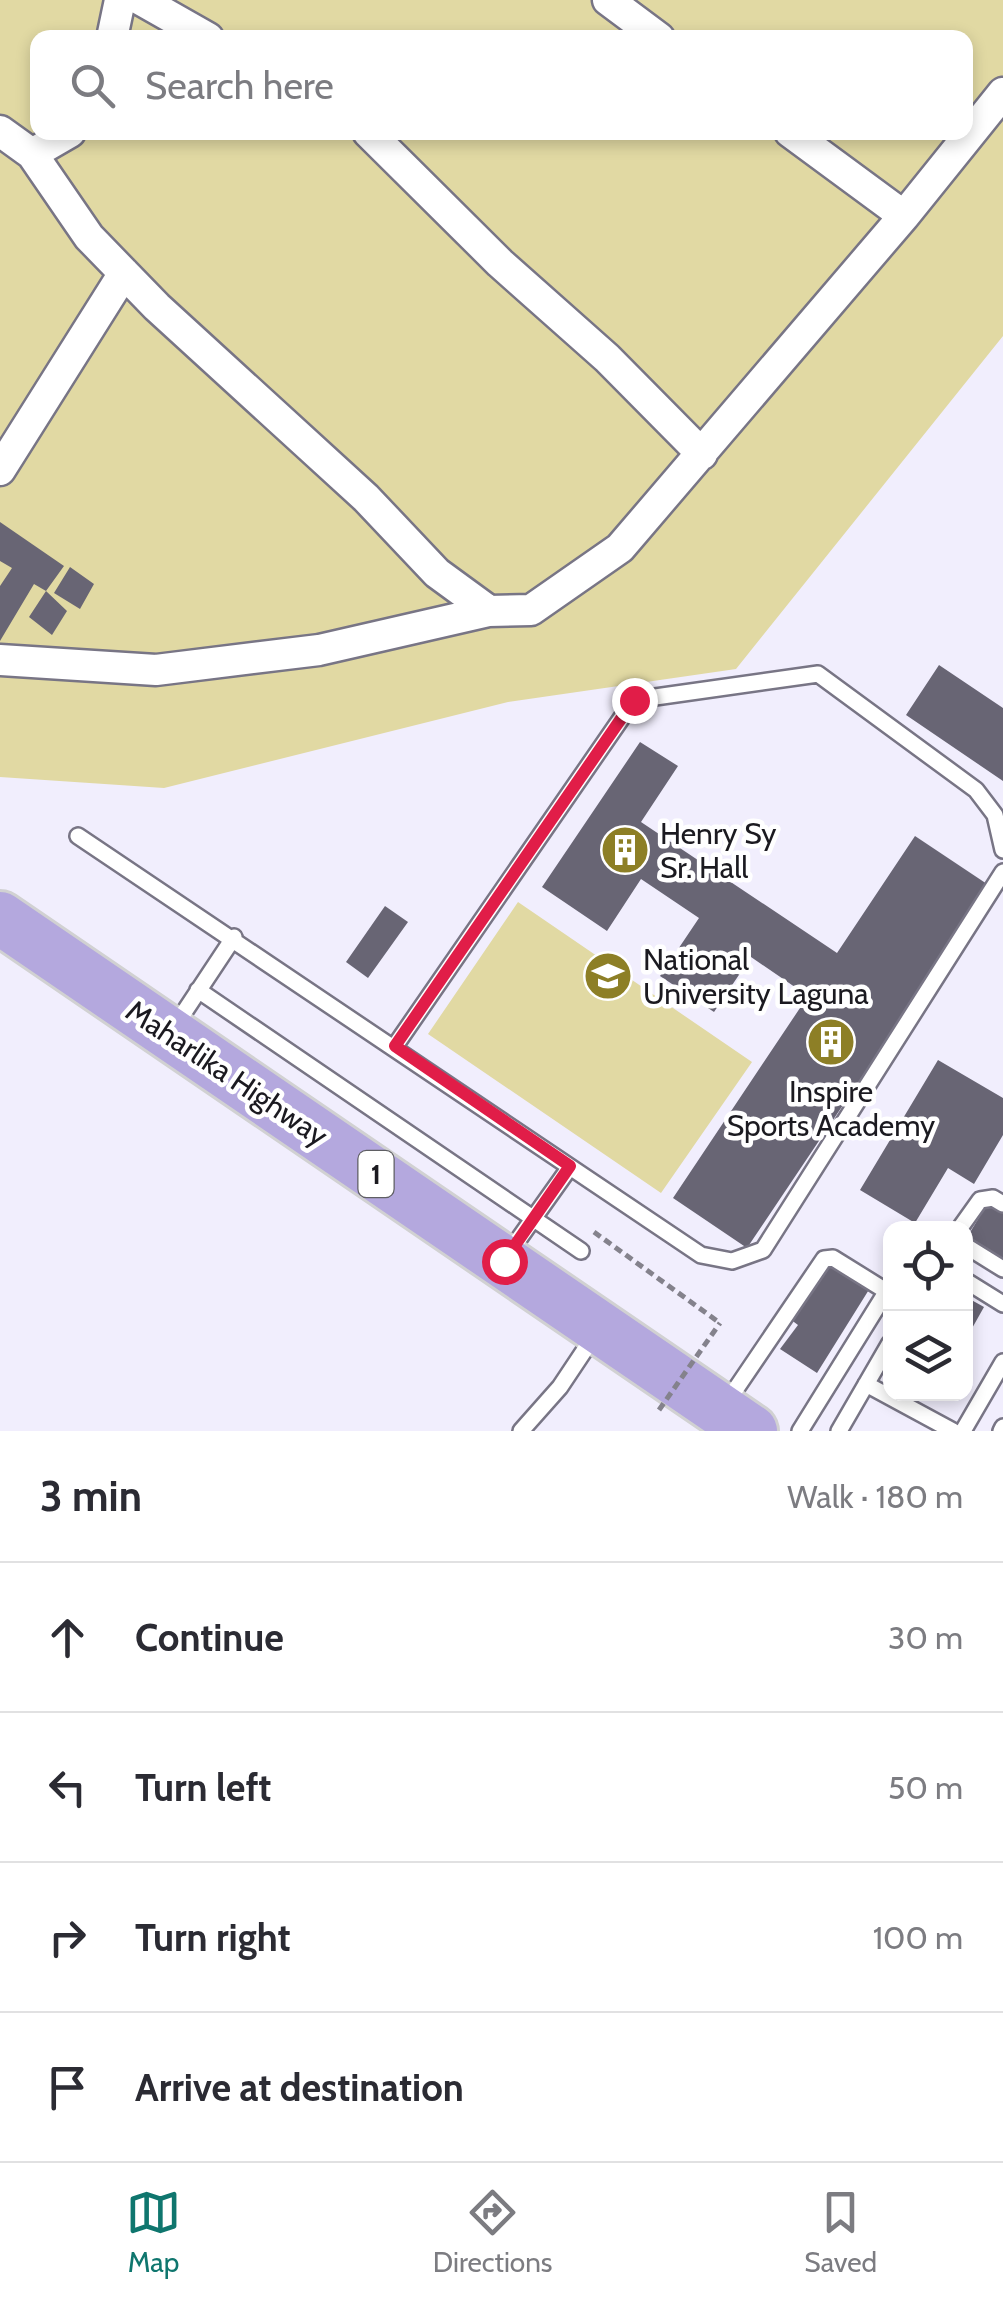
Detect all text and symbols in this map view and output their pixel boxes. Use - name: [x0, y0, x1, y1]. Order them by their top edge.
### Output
- search box: [30, 30, 973, 140]
- icon: search: [65, 58, 120, 113]
- text: Search here: [145, 62, 334, 109]
- route end: [612, 678, 658, 724]
- place label: Henry Sy Sr. Hall: [660, 815, 776, 886]
- building icon: Henry Sy Sr. Hall: [599, 824, 651, 876]
- place label: National University Laguna: [643, 941, 869, 1012]
- school or university icon: National University Laguna: [582, 950, 634, 1002]
- street label: Maharlika Highway: [119, 992, 335, 1154]
- building icon: Inspire Sports Academy: [805, 1016, 857, 1068]
- place label: Inspire Sports Academy: [727, 1073, 935, 1144]
- road number: 1: [358, 1151, 394, 1197]
- map controls: [883, 1221, 973, 1401]
- button: locate: [883, 1221, 973, 1311]
- route start: [482, 1239, 528, 1285]
- button: layers: [883, 1311, 973, 1401]
- text: 3 min: [40, 1470, 142, 1522]
- text: Walk · 180 m: [787, 1477, 963, 1516]
- icon: ahead: [40, 1610, 95, 1665]
- text: Continue: [135, 1614, 284, 1661]
- text: 30 m: [888, 1618, 963, 1657]
- icon: left: [40, 1760, 95, 1815]
- text: Turn left: [135, 1764, 271, 1811]
- text: 50 m: [888, 1768, 963, 1807]
- icon: right: [40, 1910, 95, 1965]
- text: Turn right: [135, 1914, 291, 1961]
- text: 100 m: [873, 1918, 963, 1957]
- icon: arrive: [40, 2060, 95, 2115]
- text: Arrive at destination: [135, 2064, 464, 2111]
- tab: Map: [126, 2185, 181, 2279]
- tab: Directions: [433, 2185, 552, 2279]
- tab: Saved: [804, 2185, 877, 2279]

